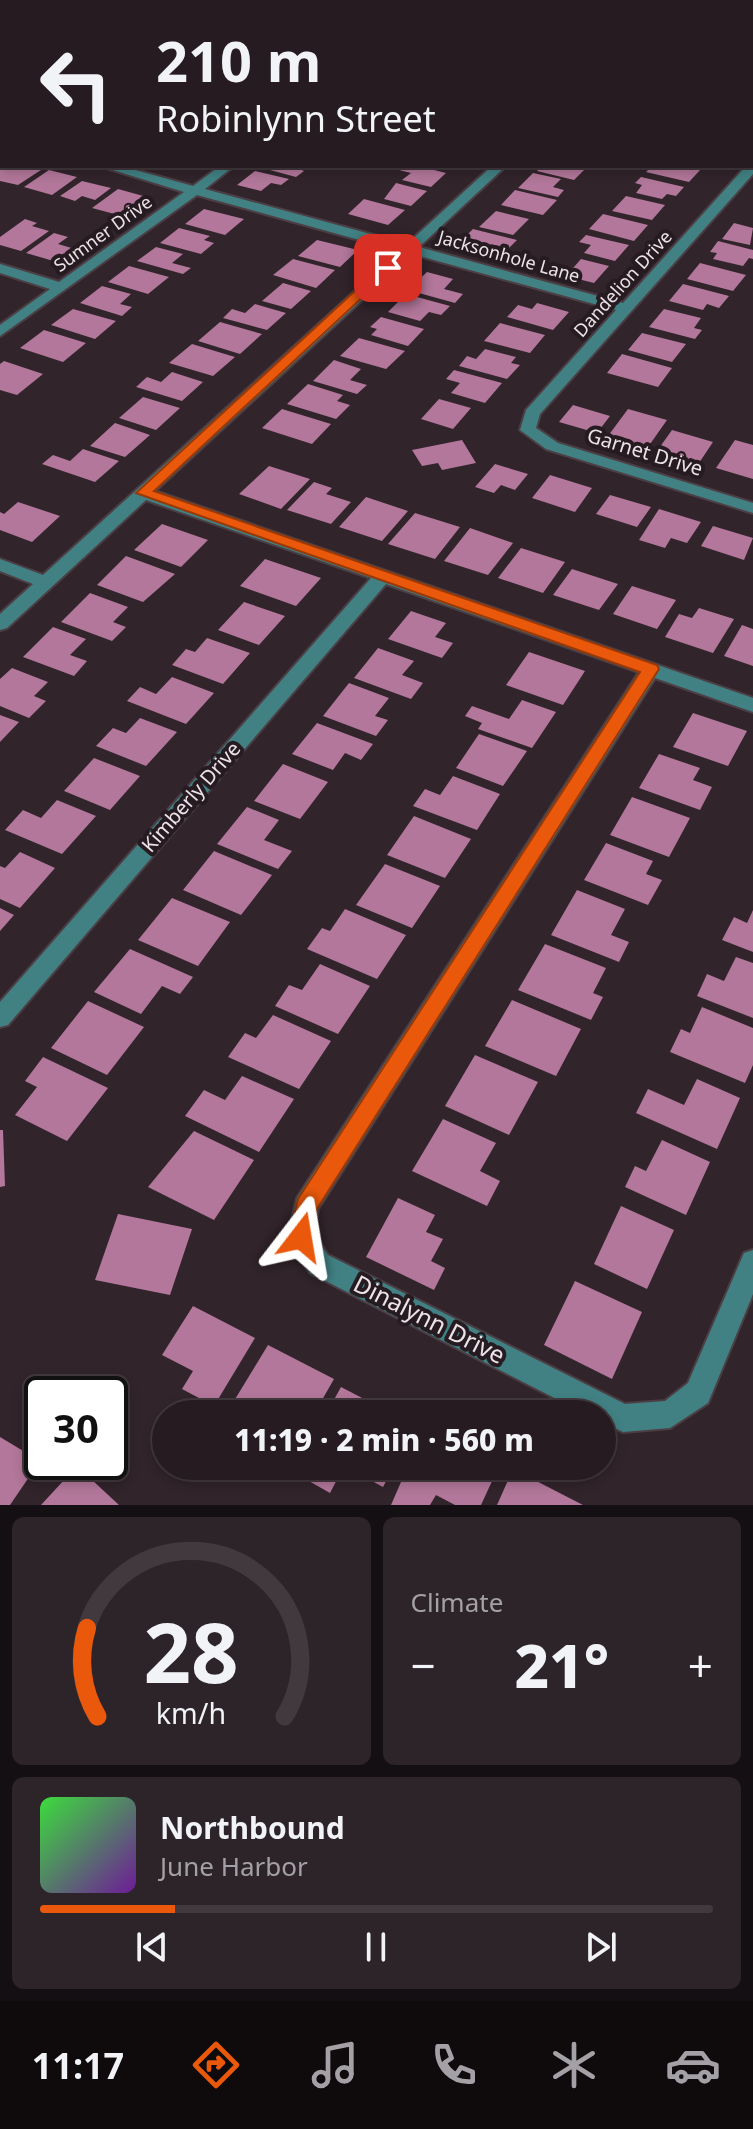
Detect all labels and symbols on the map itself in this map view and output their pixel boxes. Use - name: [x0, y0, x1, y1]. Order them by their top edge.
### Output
- street label: Sumner Drive: [49, 189, 156, 277]
- street label: Jacksonhole Lane: [434, 224, 583, 288]
- street label: Dandelion Drive: [568, 225, 677, 342]
- pin: [354, 234, 422, 302]
- street label: Garnet Drive: [584, 421, 706, 482]
- street label: Kimberly Drive: [135, 736, 246, 858]
- position arrow: [259, 1195, 343, 1279]
- street label: Dinalynn Drive: [348, 1266, 511, 1371]
- speed limit sign: 30: [24, 1376, 128, 1480]

